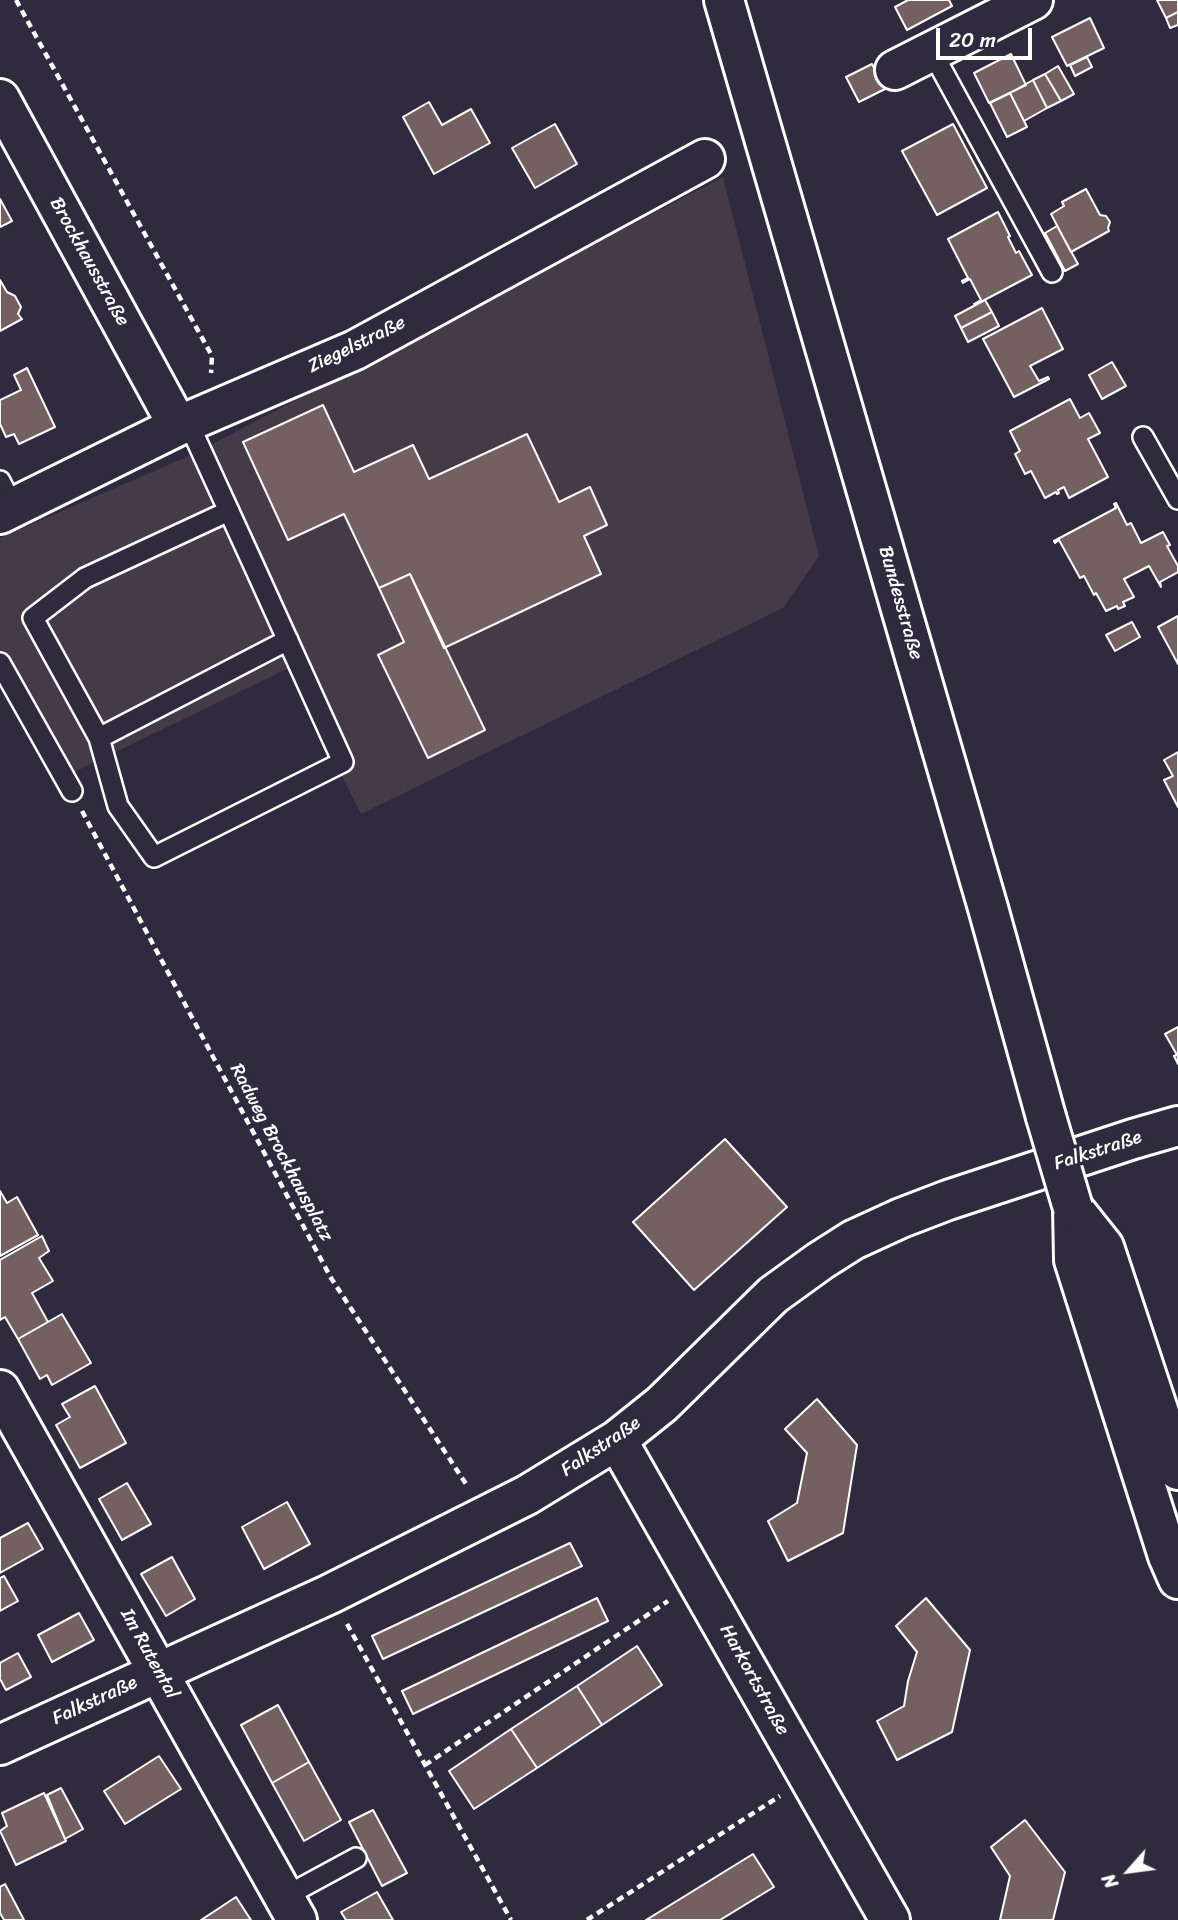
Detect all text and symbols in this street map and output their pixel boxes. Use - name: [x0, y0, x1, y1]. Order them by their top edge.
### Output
- scale bar: [940, 14, 1036, 58]
- text: 20 m: [949, 21, 996, 59]
- street label: Brockhausstraße: [44, 194, 134, 330]
- street label: Ziegelstraße: [304, 312, 410, 378]
- street label: Bundesstraße: [873, 544, 927, 662]
- street label: Radweg Brockhausplatz: [224, 1060, 338, 1246]
- street label: Falkstraße: [1051, 1126, 1145, 1176]
- street label: Falkstraße: [557, 1412, 645, 1482]
- street label: Im Rutental: [115, 1605, 183, 1703]
- street label: Harkortstraße: [714, 1621, 794, 1739]
- street label: Falkstraße: [49, 1671, 141, 1731]
- north arrow: [1094, 1836, 1164, 1906]
- text: N: [1092, 1868, 1128, 1895]

